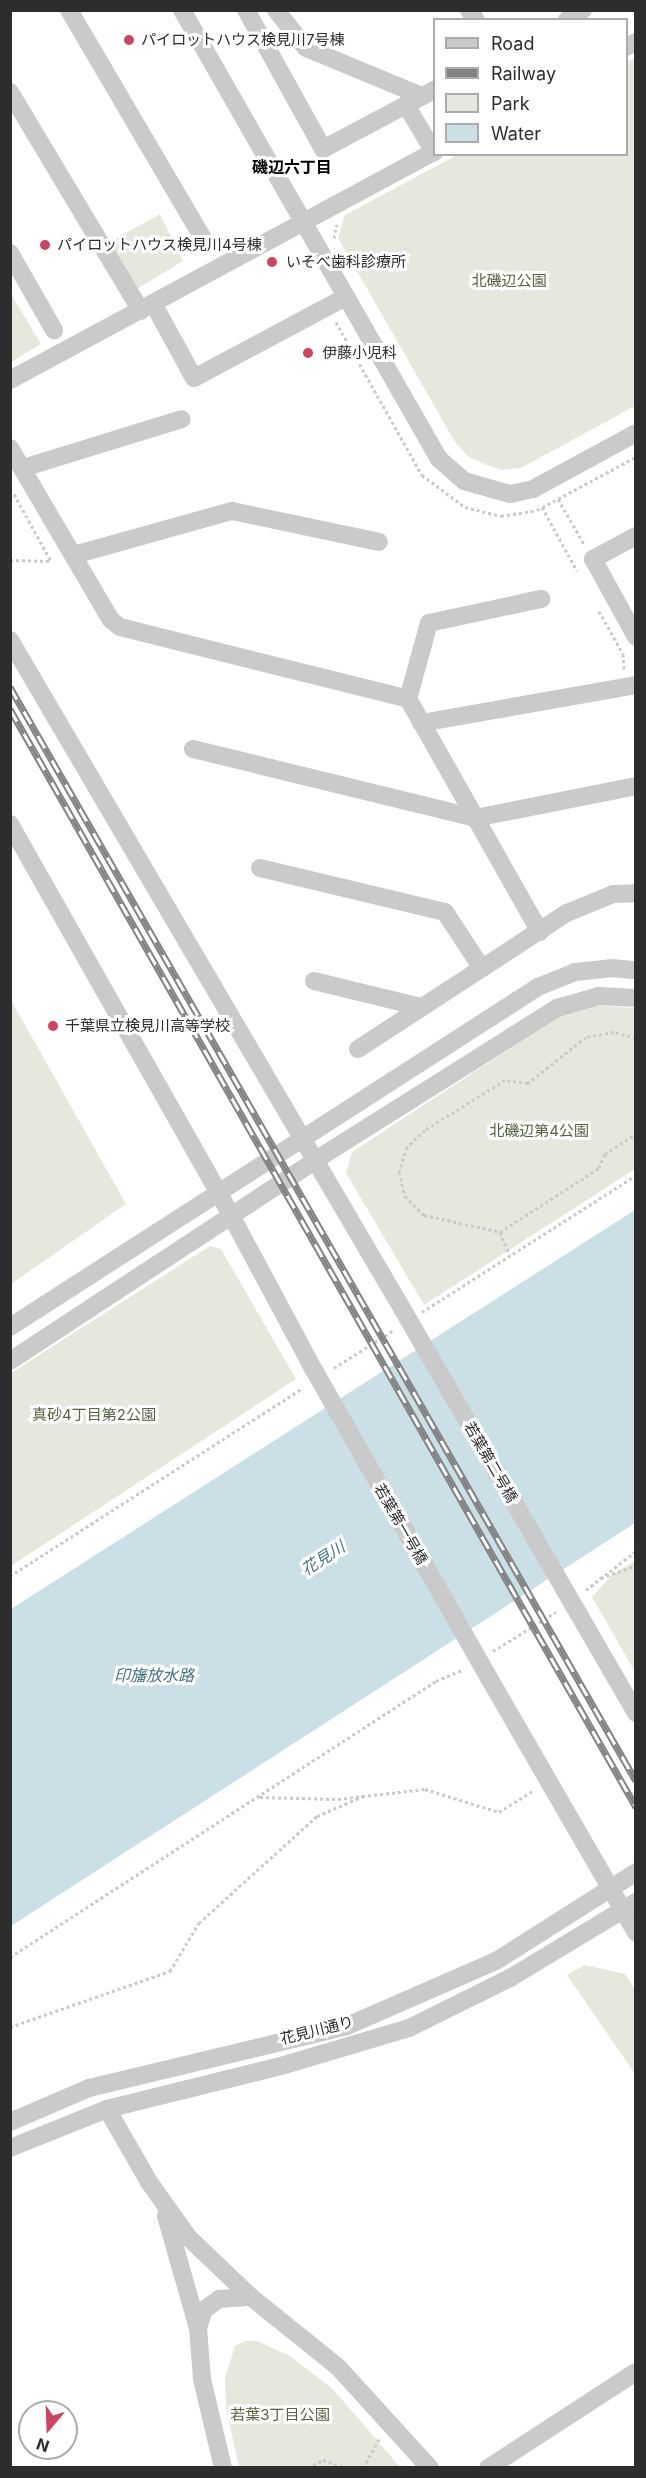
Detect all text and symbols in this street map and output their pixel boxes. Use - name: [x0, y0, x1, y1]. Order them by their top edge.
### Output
- legend: [433, 18, 628, 156]
- place label: パイロットハウス検見川7号棟: [141, 31, 344, 49]
- marker: パイロットハウス検見川7号棟: [122, 33, 136, 47]
- text: Road: [491, 33, 534, 54]
- text: Railway: [491, 63, 556, 84]
- text: Park: [491, 93, 530, 114]
- text: Water: [491, 123, 541, 144]
- district label: 磯辺六丁目: [252, 157, 332, 177]
- place label: パイロットハウス検見川4号棟: [57, 236, 262, 254]
- marker: パイロットハウス検見川4号棟: [38, 238, 52, 252]
- marker: いそべ歯科診療所: [263, 253, 281, 271]
- place label: いそべ歯科診療所: [286, 253, 406, 271]
- park label: 北磯辺公園: [472, 272, 546, 290]
- marker: 伊藤小児科: [299, 344, 317, 362]
- place label: 伊藤小児科: [322, 344, 397, 362]
- place label: 千葉県立検見川高等学校: [65, 1017, 230, 1035]
- marker: 千葉県立検見川高等学校: [46, 1019, 60, 1033]
- park label: 北磯辺第4公園: [489, 1122, 589, 1140]
- park label: 真砂4丁目第2公園: [32, 1406, 156, 1424]
- street label: 若葉第二号橋: [461, 1419, 521, 1505]
- street label: 若葉第一号橋: [371, 1481, 431, 1567]
- water label: 花見川: [298, 1537, 348, 1579]
- water label: 印旛放水路: [114, 1665, 194, 1685]
- street label: 花見川通り: [278, 2012, 356, 2048]
- north arrow: [18, 2400, 78, 2460]
- park label: 若葉3丁目公園: [230, 2406, 330, 2424]
- text: N: [34, 2434, 52, 2457]

